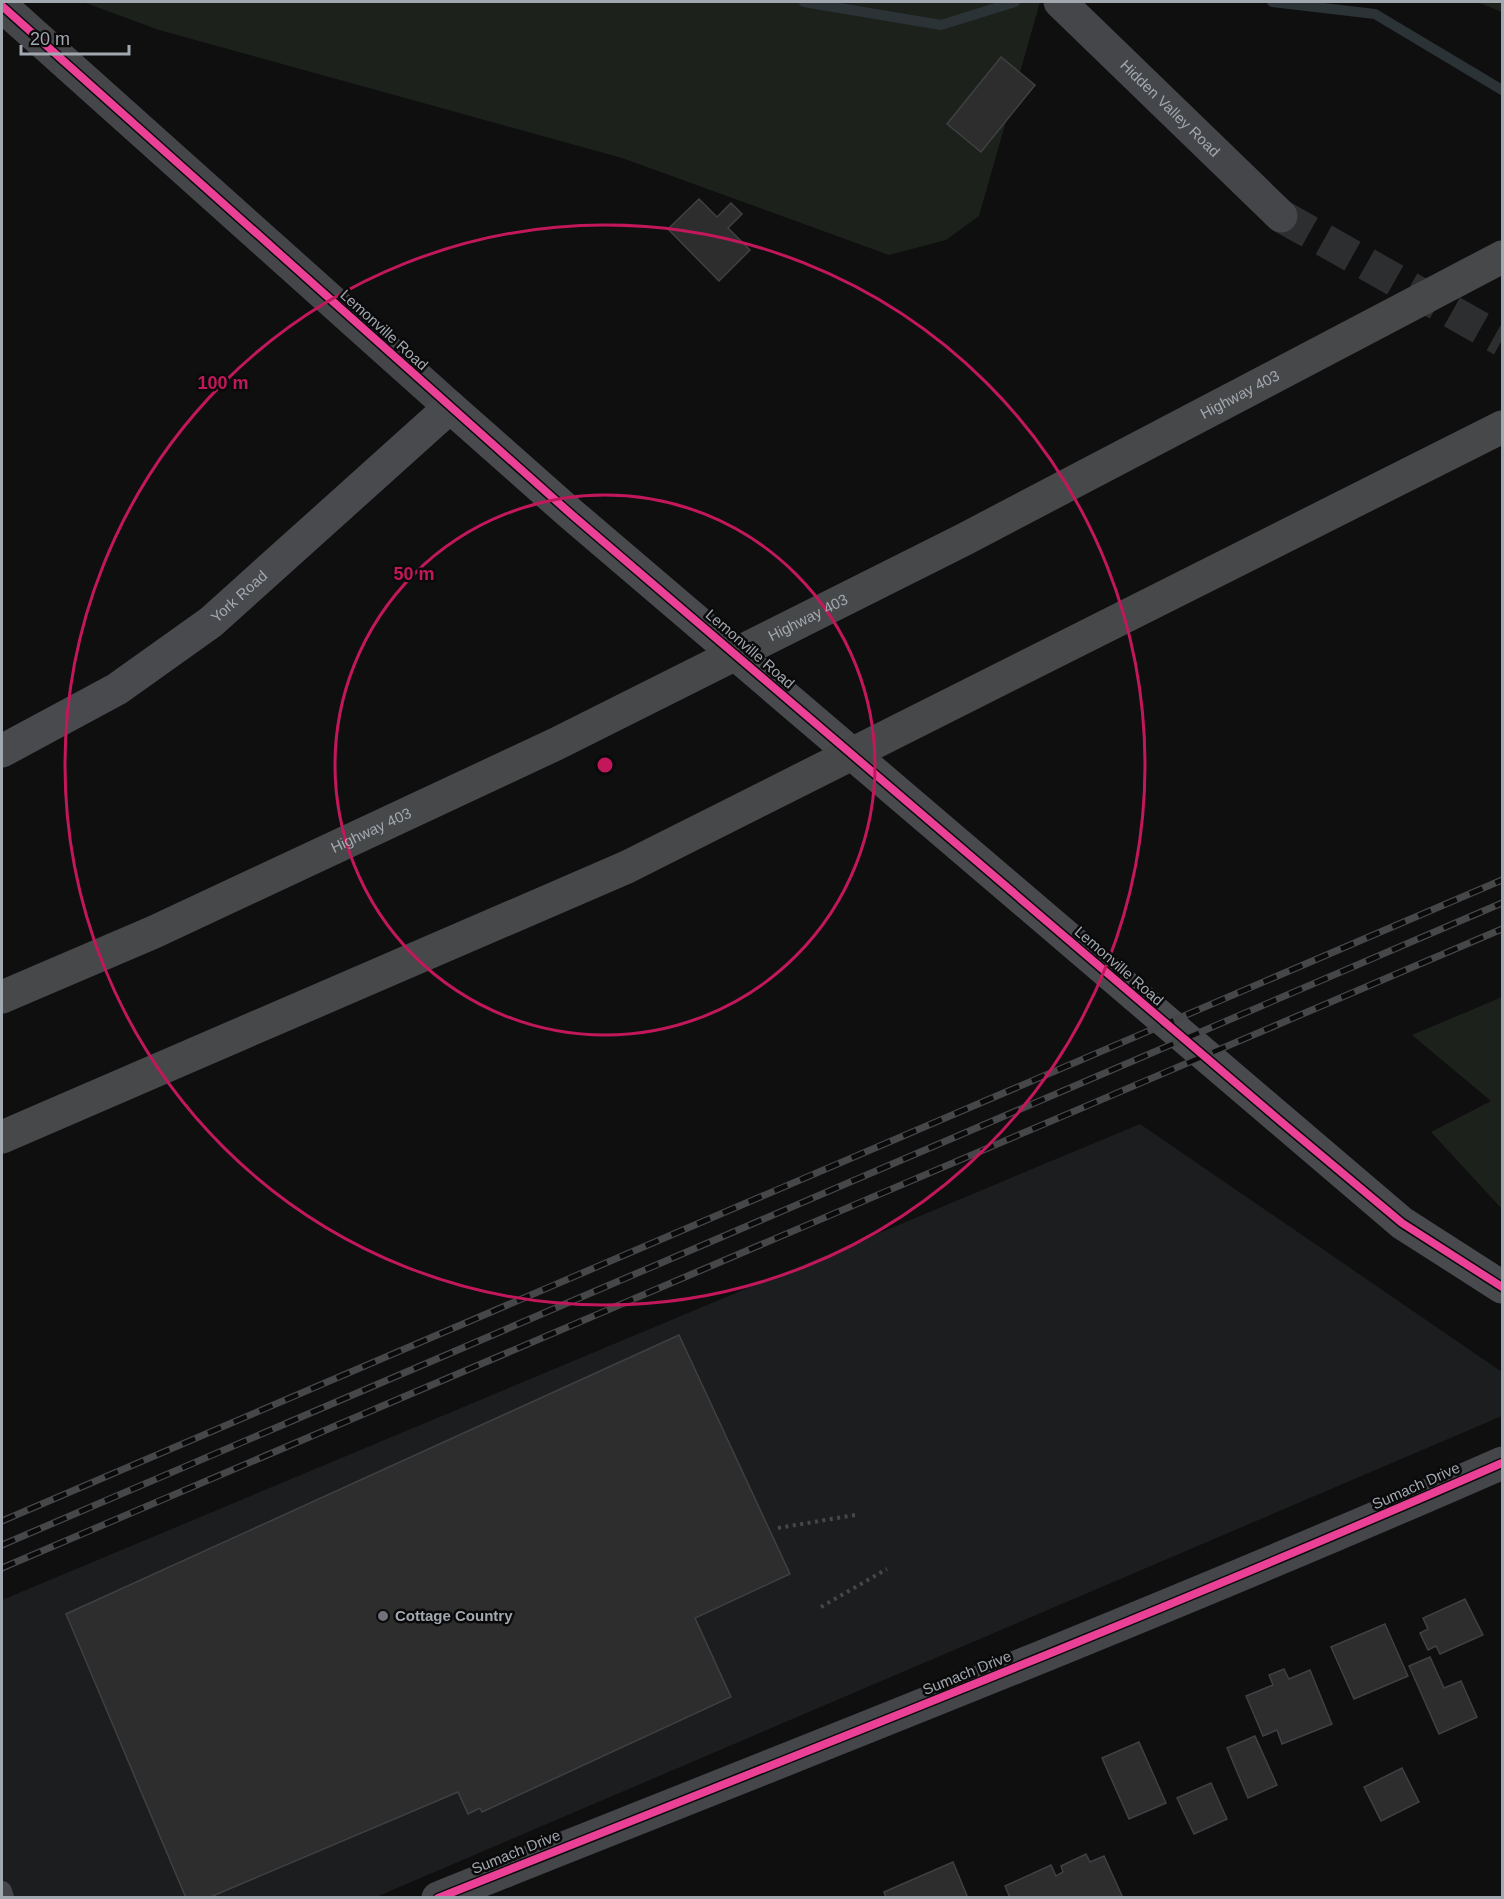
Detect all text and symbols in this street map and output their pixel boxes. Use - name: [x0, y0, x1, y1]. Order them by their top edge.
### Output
- scale bar: [21, 18, 129, 56]
- text: 20 m: [30, 29, 70, 49]
- street label: Hidden Valley Road: [1117, 56, 1223, 160]
- street label: Lemonville Road: [337, 286, 432, 373]
- street label: Highway 403: [1197, 367, 1282, 422]
- text: 100 m: [197, 373, 249, 393]
- text: 50 m: [393, 564, 435, 584]
- street label: York Road: [207, 567, 270, 626]
- street label: Highway 403: [765, 590, 850, 644]
- street label: Lemonville Road: [703, 606, 798, 692]
- centre of rings: [595, 755, 615, 775]
- street label: Highway 403: [328, 804, 414, 856]
- street label: Lemonville Road: [1072, 923, 1167, 1009]
- street label: Sumach Drive: [1369, 1459, 1462, 1512]
- place label: Cottage Country: [395, 1607, 513, 1624]
- marker: Cottage Country: [376, 1609, 390, 1623]
- street label: Sumach Drive: [920, 1647, 1014, 1698]
- street label: Sumach Drive: [469, 1826, 563, 1877]

